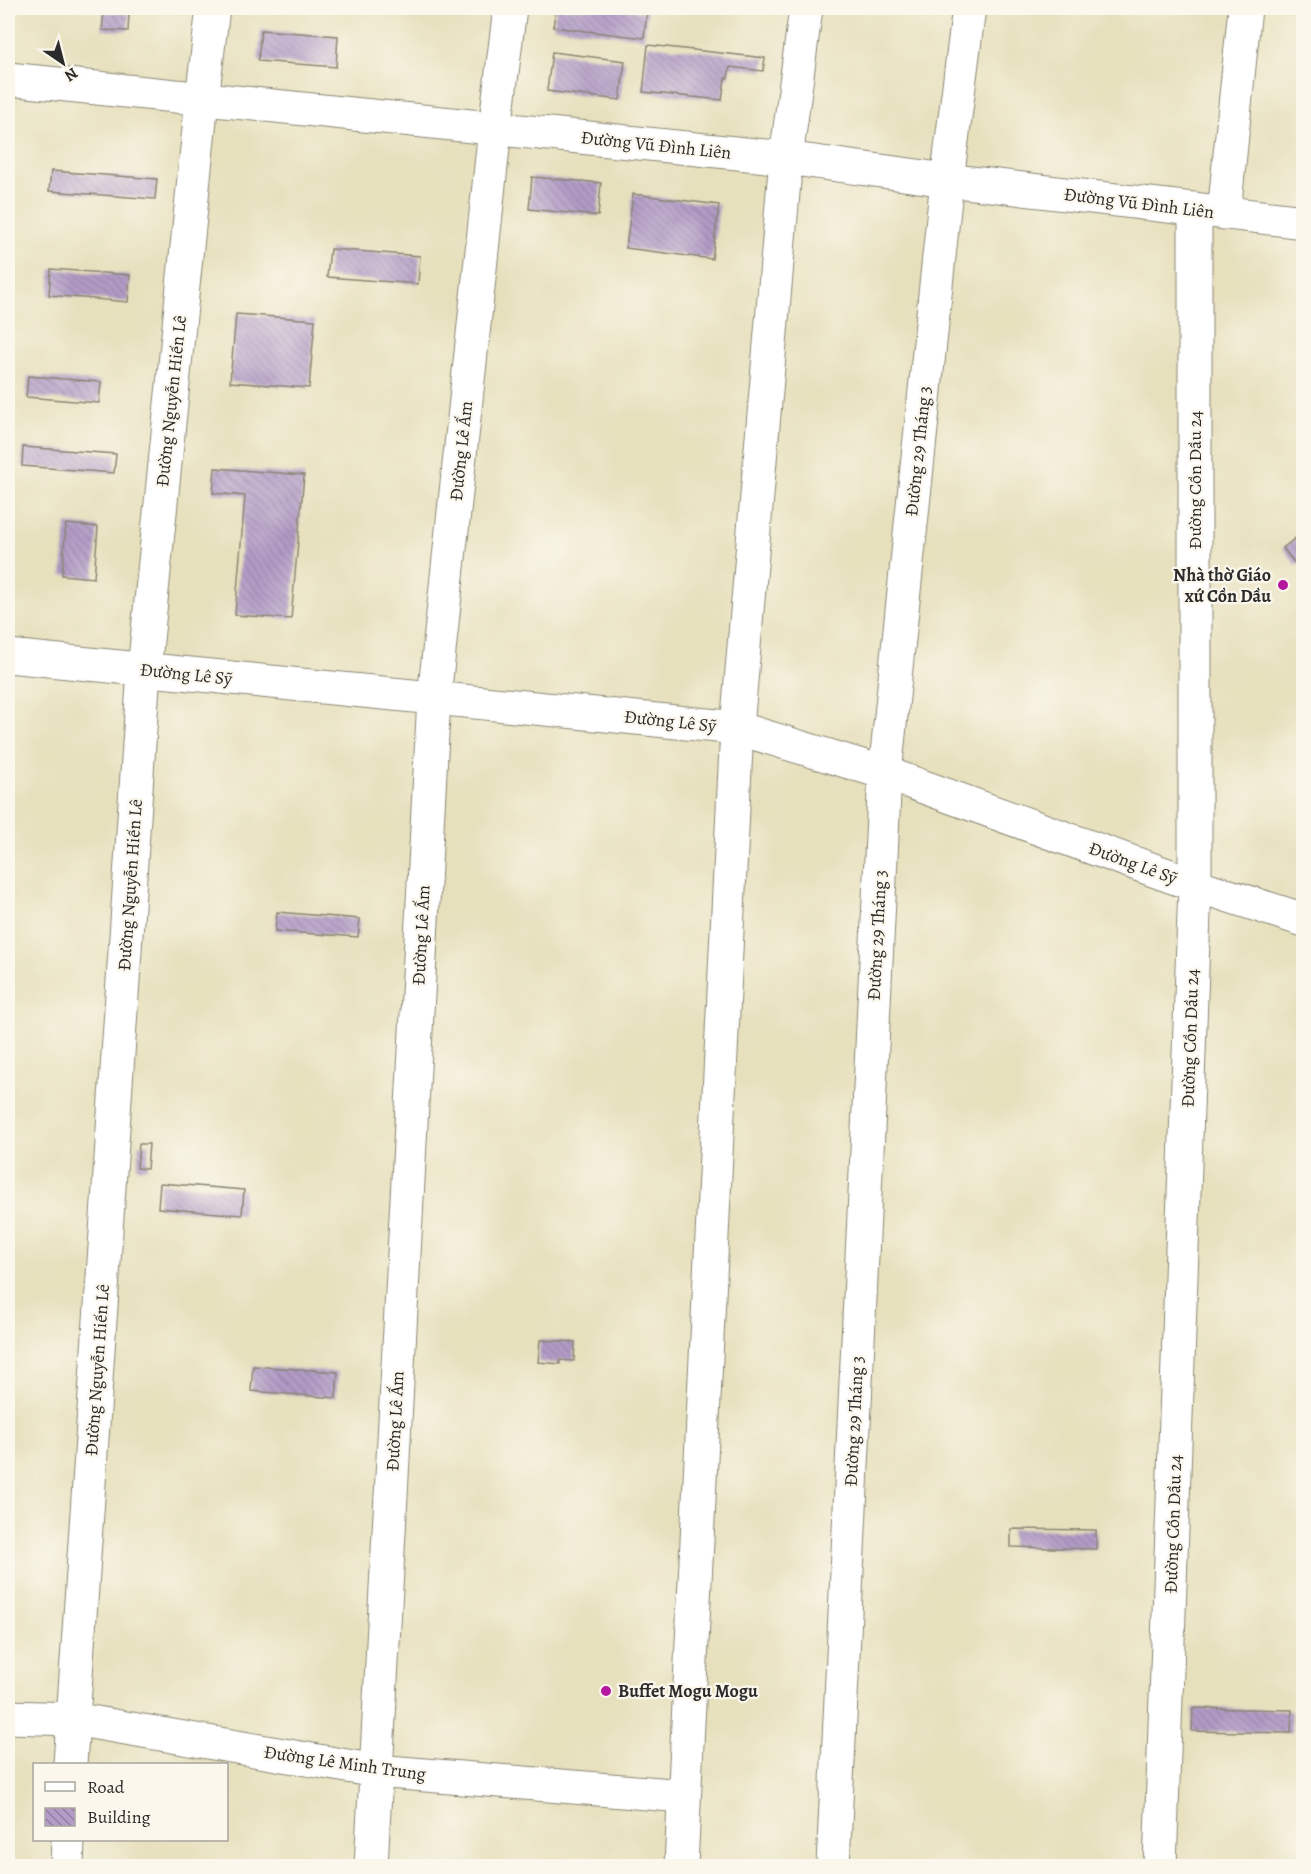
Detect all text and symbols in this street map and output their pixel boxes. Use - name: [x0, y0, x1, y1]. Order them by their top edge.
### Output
- north arrow: [33, 33, 93, 93]
- text: N: [60, 62, 82, 87]
- street label: Đường Vũ Đình Liên: [580, 125, 733, 165]
- street label: Đường Vũ Đình Liên: [1063, 182, 1216, 224]
- street label: Đường Nguyễn Hiến Lê: [150, 314, 192, 488]
- street label: Đường 29 Tháng 3: [899, 385, 937, 517]
- street label: Đường Lê Ấm: [444, 400, 478, 502]
- street label: Đường Cồn Dầu 24: [1183, 411, 1207, 549]
- place label: Nhà thờ Giáo xứ Cồn Dầu: [1173, 563, 1271, 608]
- marker: Nhà thờ Giáo xứ Cồn Dầu: [1276, 578, 1290, 592]
- street label: Đường Lê Sỹ: [139, 657, 234, 691]
- street label: Đường Lê Sỹ: [623, 704, 718, 738]
- street label: Đường Nguyễn Hiến Lê: [112, 798, 148, 972]
- street label: Đường Lê Sỹ: [1085, 836, 1181, 890]
- street label: Đường 29 Tháng 3: [862, 869, 892, 1001]
- street label: Đường Lê Ấm: [406, 884, 436, 986]
- street label: Đường Cồn Dầu 24: [1176, 968, 1204, 1108]
- street label: Đường Nguyễn Hiến Lê: [79, 1283, 115, 1457]
- street label: Đường 29 Tháng 3: [839, 1355, 869, 1487]
- street label: Đường Lê Ấm: [380, 1370, 410, 1472]
- street label: Đường Cồn Dầu 24: [1159, 1454, 1187, 1594]
- place label: Buffet Mogu Mogu: [618, 1679, 758, 1703]
- marker: Buffet Mogu Mogu: [599, 1684, 613, 1698]
- street label: Đường Lê Minh Trung: [262, 1740, 428, 1786]
- legend: [33, 1763, 228, 1841]
- text: Road: [87, 1775, 125, 1799]
- text: Building: [87, 1805, 151, 1829]

